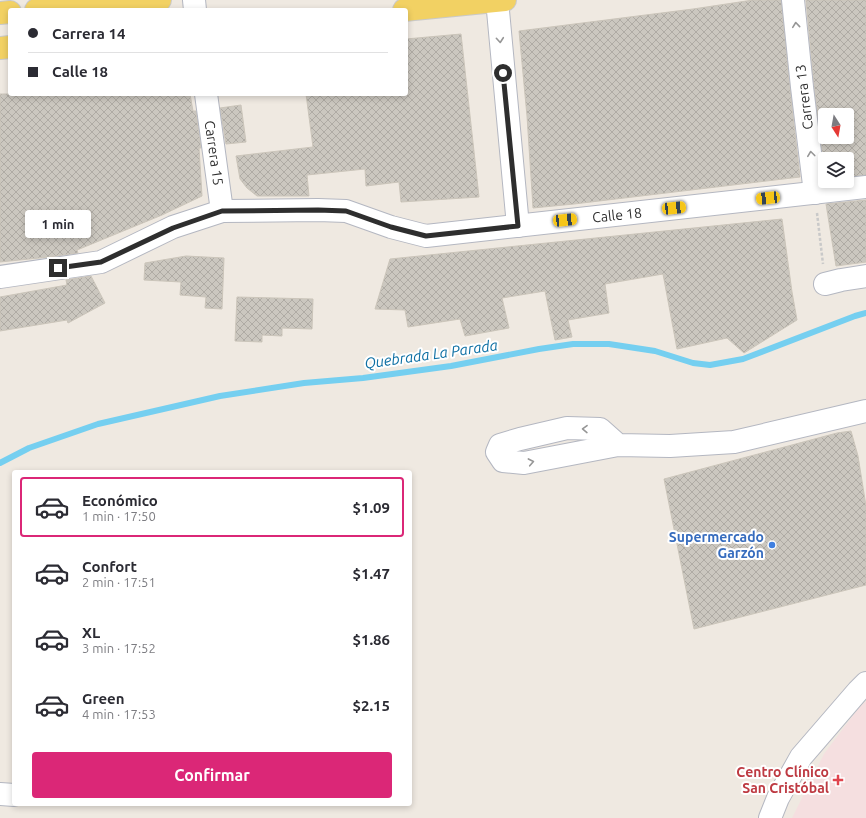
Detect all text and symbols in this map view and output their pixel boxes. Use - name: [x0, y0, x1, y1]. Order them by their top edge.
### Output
- one-way arrow: [791, 22, 800, 28]
- text: Carrera 14: [52, 25, 125, 42]
- one-way arrow: [496, 37, 505, 43]
- text: Calle 18: [52, 63, 108, 80]
- street label: Carrera 13: [792, 63, 816, 131]
- route start: [494, 64, 512, 82]
- north arrow: [818, 108, 854, 144]
- map controls: [818, 108, 854, 188]
- street label: Carrera 15: [202, 119, 226, 187]
- one-way arrow: [806, 151, 815, 157]
- button: layers: [818, 152, 854, 188]
- car: [755, 191, 781, 205]
- car: [661, 201, 687, 215]
- street label: Calle 18: [591, 204, 643, 226]
- callout: 1 min: [25, 210, 91, 238]
- car: [552, 213, 578, 227]
- text: 1 min: [42, 217, 74, 231]
- route end: [49, 259, 67, 277]
- water label: Quebrada La Parada: [363, 336, 499, 373]
- one-way arrow: [582, 425, 588, 433]
- one-way arrow: [528, 458, 534, 467]
- icon: car: [34, 489, 70, 525]
- text: Económico: [82, 492, 158, 509]
- text: $1.09: [352, 499, 390, 516]
- text: 1 min · 17:50: [82, 509, 156, 523]
- place label: Supermercado Garzón: [669, 529, 764, 561]
- marker: Supermercado Garzón: [767, 540, 777, 550]
- icon: car: [34, 555, 70, 591]
- text: Confort: [82, 558, 137, 575]
- text: $1.47: [352, 565, 390, 582]
- text: 2 min · 17:51: [82, 575, 156, 589]
- icon: car: [34, 621, 70, 657]
- text: XL: [82, 624, 100, 641]
- text: $1.86: [352, 631, 390, 648]
- text: 3 min · 17:52: [82, 641, 156, 655]
- icon: car: [34, 687, 70, 723]
- text: Green: [82, 690, 124, 707]
- text: $2.15: [352, 697, 390, 714]
- text: 4 min · 17:53: [82, 707, 156, 721]
- button: Confirmar: [32, 752, 392, 798]
- place label: Centro Clínico San Cristóbal: [736, 764, 829, 796]
- marker: Centro Clínico San Cristóbal: [832, 774, 844, 786]

